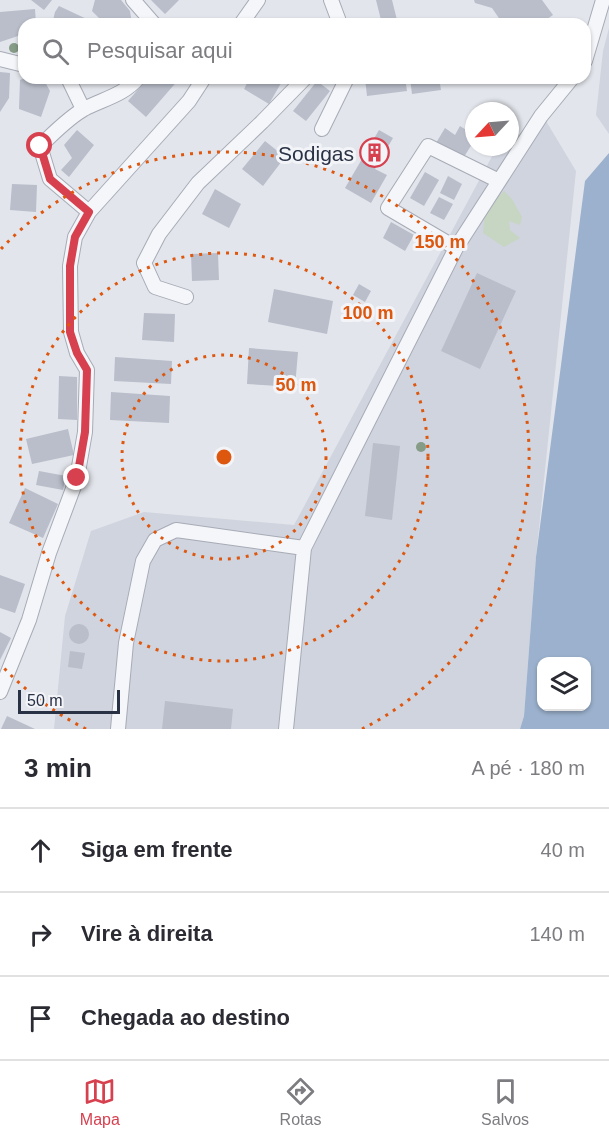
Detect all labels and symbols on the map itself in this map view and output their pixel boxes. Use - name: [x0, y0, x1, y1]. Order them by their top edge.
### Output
- north arrow: [465, 102, 519, 156]
- route start: [26, 132, 52, 158]
- building icon: Sodigas: [359, 137, 391, 169]
- place label: Sodigas: [278, 142, 354, 165]
- text: 150 m: [414, 232, 466, 252]
- text: 100 m: [342, 303, 394, 323]
- text: 50 m: [275, 375, 317, 395]
- centre of rings: [214, 447, 234, 467]
- route end: [63, 464, 89, 490]
- scale bar: [18, 687, 120, 714]

